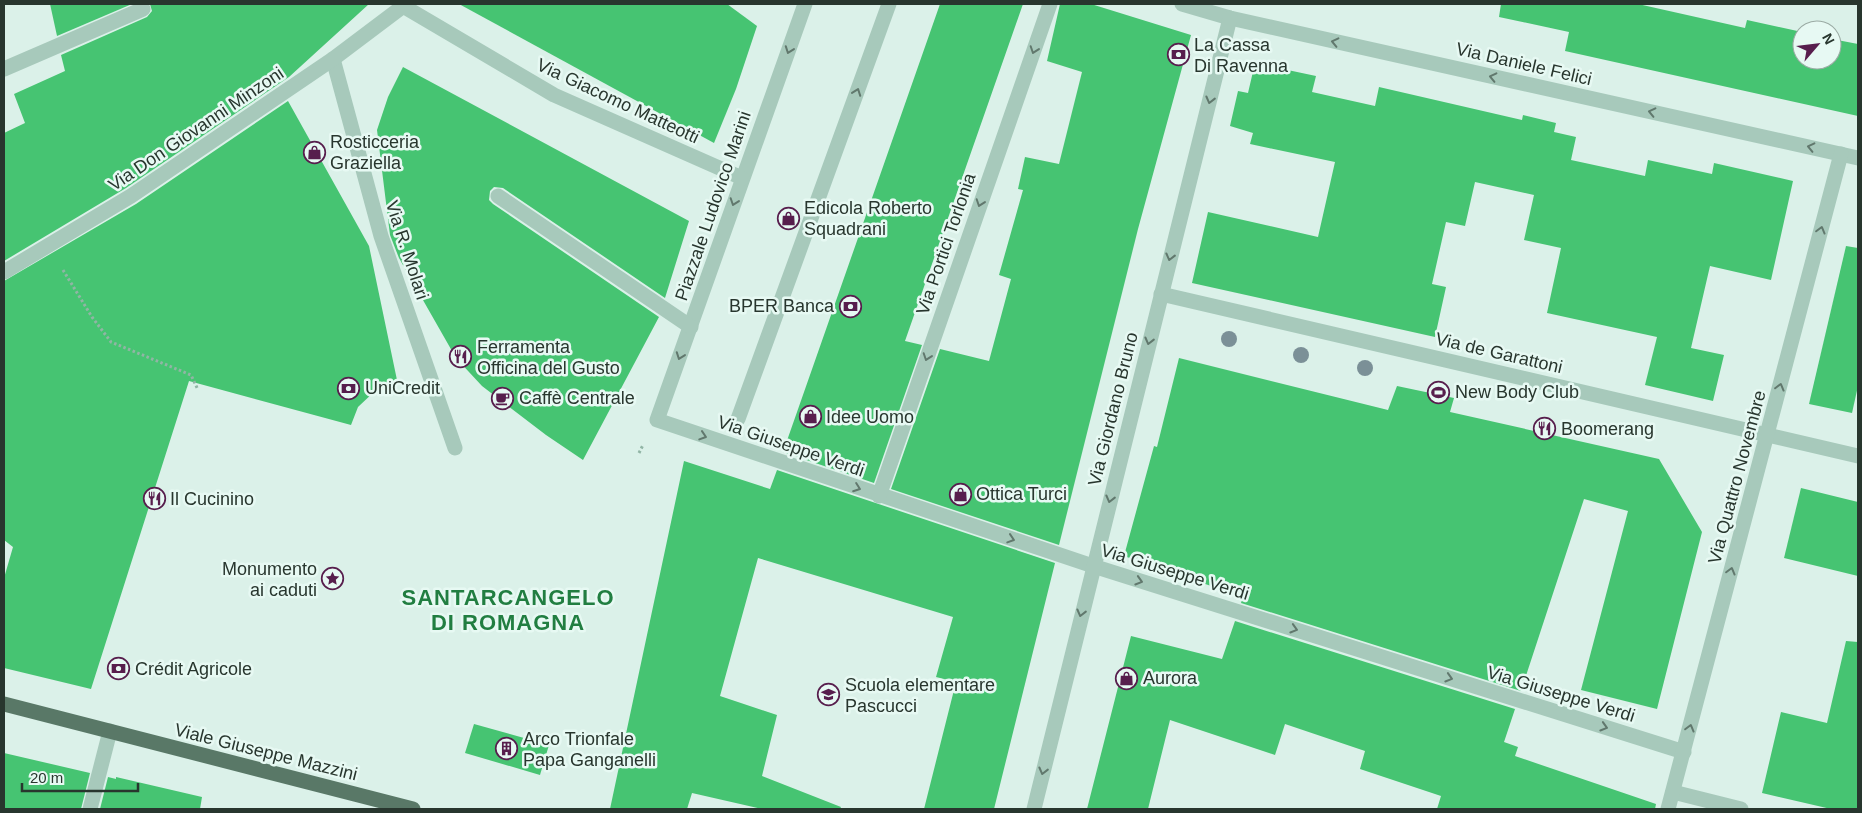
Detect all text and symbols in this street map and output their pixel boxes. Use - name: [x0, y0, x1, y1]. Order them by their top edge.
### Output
- north arrow: [1792, 20, 1842, 70]
- text: N: [1819, 31, 1838, 47]
- place label: La Cassa Di Ravenna: [1194, 35, 1289, 76]
- one-way arrow: [1330, 37, 1339, 47]
- street label: Via Daniele Felici: [1454, 39, 1594, 89]
- bank icon: La Cassa Di Ravenna: [1166, 43, 1190, 67]
- one-way arrow: [785, 45, 795, 53]
- one-way arrow: [1029, 45, 1039, 54]
- street label: Via Giacomo Matteotti: [534, 55, 702, 147]
- street label: Via Don Giovanni Minzoni: [105, 63, 287, 195]
- one-way arrow: [1489, 72, 1498, 83]
- one-way arrow: [851, 88, 861, 97]
- one-way arrow: [1205, 95, 1216, 104]
- one-way arrow: [1648, 107, 1656, 118]
- street label: Piazzale Ludovico Marini: [671, 109, 755, 303]
- place label: Rosticceria Graziella: [330, 132, 420, 173]
- shop icon: Rosticceria Graziella: [302, 140, 326, 164]
- one-way arrow: [1806, 142, 1815, 153]
- street label: Via Portici Torlonia: [912, 170, 980, 317]
- street label: Via R. Molari: [382, 198, 432, 302]
- one-way arrow: [729, 198, 739, 206]
- place label: Edicola Roberto Squadrani: [804, 198, 932, 239]
- one-way arrow: [976, 199, 986, 207]
- shop icon: Edicola Roberto Squadrani: [776, 206, 800, 230]
- one-way arrow: [1815, 225, 1826, 234]
- one-way arrow: [1165, 253, 1176, 262]
- bank icon: BPER Banca: [838, 294, 862, 318]
- place label: BPER Banca: [729, 296, 835, 316]
- street label: Via de Garattoni: [1434, 329, 1564, 377]
- street label: Via Giordano Bruno: [1084, 330, 1142, 488]
- one-way arrow: [1144, 336, 1155, 345]
- place label: Ferramenta Officina del Gusto: [477, 337, 620, 378]
- restaurant icon: Ferramenta Officina del Gusto: [449, 345, 473, 369]
- one-way arrow: [676, 351, 686, 360]
- one-way arrow: [923, 352, 933, 361]
- bank icon: UniCredit: [337, 376, 361, 400]
- place label: UniCredit: [365, 378, 440, 398]
- sports icon: New Body Club: [1427, 380, 1451, 404]
- place label: New Body Club: [1455, 382, 1579, 402]
- one-way arrow: [1774, 383, 1784, 391]
- cafe icon: Caffè Centrale: [491, 386, 515, 410]
- place label: Caffè Centrale: [519, 388, 635, 408]
- street label: Via Quattro Novembre: [1704, 388, 1770, 566]
- shop icon: Idee Uomo: [798, 405, 822, 429]
- place label: Idee Uomo: [826, 407, 914, 427]
- street label: Via Giuseppe Verdi: [715, 412, 867, 480]
- restaurant icon: Boomerang: [1533, 417, 1557, 441]
- place label: Boomerang: [1561, 419, 1654, 439]
- one-way arrow: [699, 430, 707, 440]
- one-way arrow: [852, 482, 861, 492]
- shop icon: Ottica Turci: [948, 482, 972, 506]
- place label: Ottica Turci: [976, 484, 1067, 504]
- restaurant icon: Il Cucinino: [142, 487, 166, 511]
- place label: Il Cucinino: [170, 489, 254, 509]
- one-way arrow: [1105, 494, 1115, 502]
- one-way arrow: [1007, 534, 1015, 544]
- street label: Via Giuseppe Verdi: [1099, 540, 1251, 604]
- place label: Monumento ai caduti: [222, 559, 317, 600]
- place icon: Monumento ai caduti: [321, 567, 345, 591]
- one-way arrow: [1725, 567, 1736, 576]
- one-way arrow: [1135, 575, 1143, 585]
- district label: SANTARCANGELO DI ROMAGNA: [401, 585, 615, 635]
- one-way arrow: [1076, 609, 1087, 618]
- one-way arrow: [1290, 624, 1298, 634]
- bank icon: Crédit Agricole: [107, 657, 131, 681]
- place label: Crédit Agricole: [135, 659, 252, 679]
- street label: Via Giuseppe Verdi: [1485, 662, 1637, 726]
- shop icon: Aurora: [1115, 666, 1139, 690]
- place label: Aurora: [1143, 668, 1198, 688]
- one-way arrow: [1445, 673, 1453, 683]
- place label: Scuola elementare Pascucci: [845, 675, 995, 716]
- school or university icon: Scuola elementare Pascucci: [817, 683, 841, 707]
- street label: Viale Giuseppe Mazzini: [172, 720, 360, 784]
- one-way arrow: [1600, 721, 1608, 731]
- one-way arrow: [1684, 724, 1695, 733]
- place label: Arco Trionfale Papa Ganganelli: [523, 729, 656, 770]
- building icon: Arco Trionfale Papa Ganganelli: [495, 737, 519, 761]
- scale bar: [22, 760, 139, 792]
- one-way arrow: [1038, 767, 1049, 776]
- text: 20 m: [30, 769, 63, 786]

